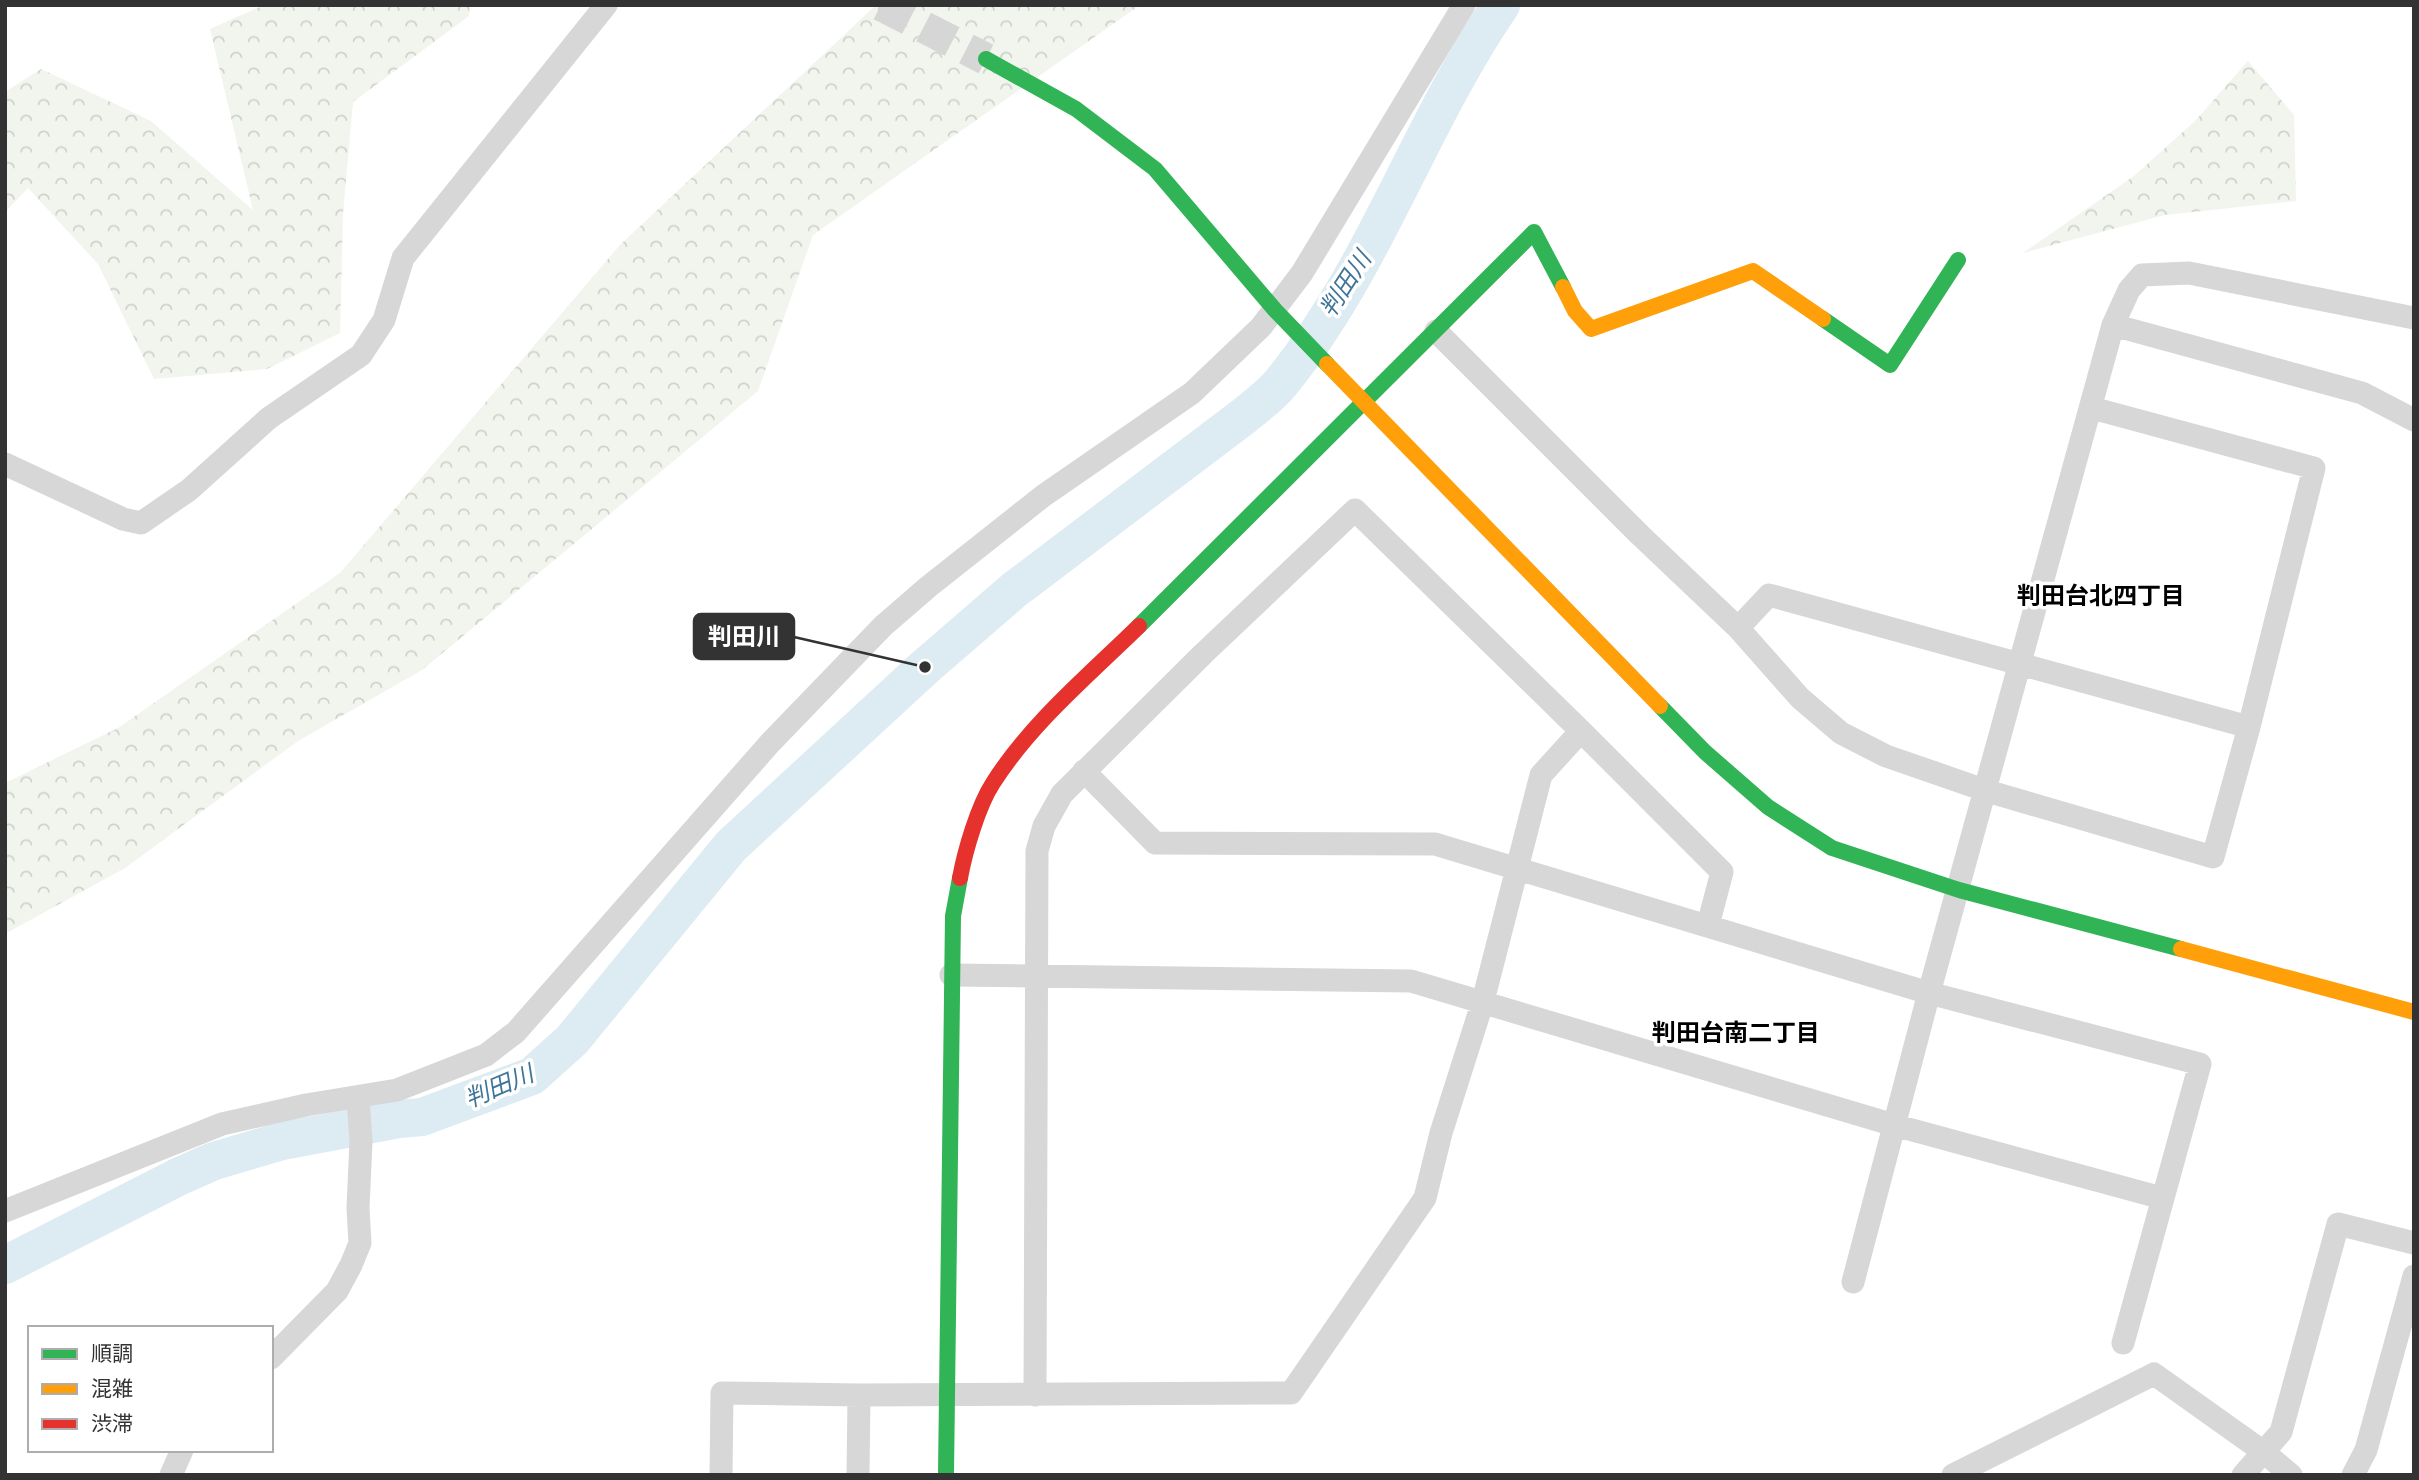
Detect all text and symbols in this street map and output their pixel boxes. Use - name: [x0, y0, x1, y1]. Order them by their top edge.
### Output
- water label: 判田川: [1313, 243, 1378, 322]
- district label: 判田台北四丁目: [2017, 581, 2185, 610]
- callout: 判田川: [694, 614, 794, 659]
- text: 判田川: [708, 622, 780, 651]
- district label: 判田台南二丁目: [1652, 1018, 1820, 1047]
- water label: 判田川: [460, 1057, 541, 1113]
- legend: [28, 1326, 273, 1452]
- text: 順調: [91, 1341, 133, 1366]
- text: 混雑: [91, 1376, 133, 1401]
- text: 渋滞: [91, 1411, 133, 1436]

